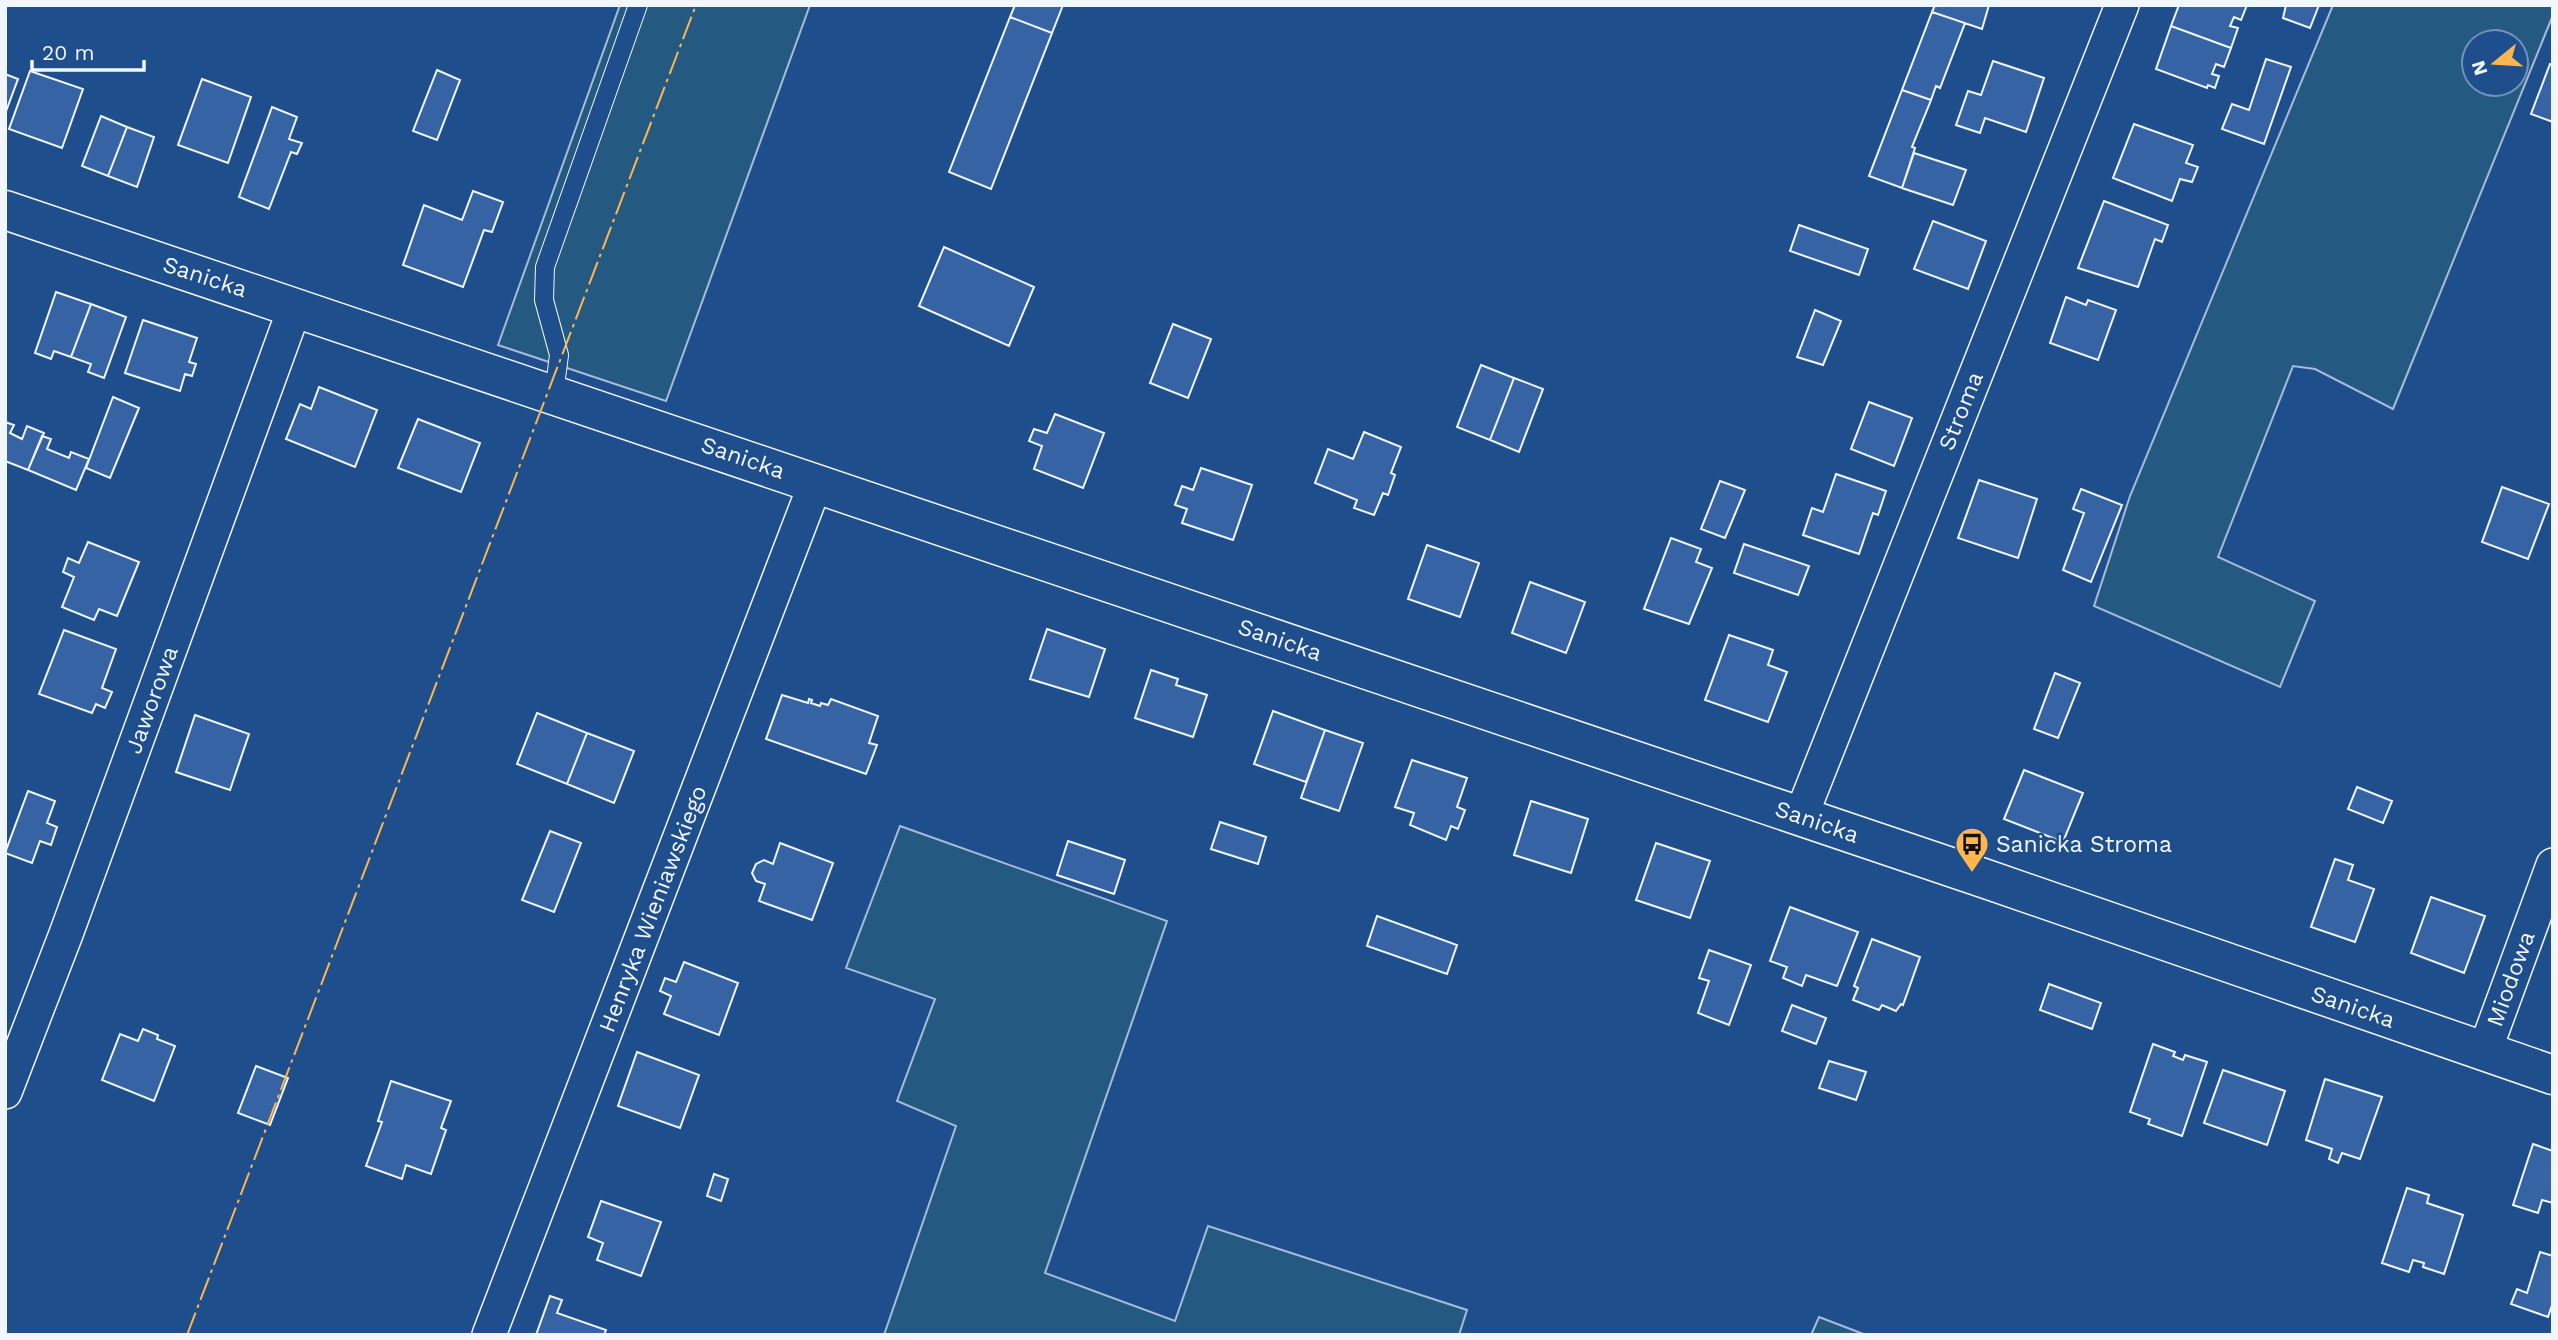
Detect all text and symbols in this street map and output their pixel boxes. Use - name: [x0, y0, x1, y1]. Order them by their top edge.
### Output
- scale bar: [32, 28, 144, 72]
- north arrow: [2460, 28, 2530, 98]
- text: 20 m: [42, 40, 94, 65]
- text: N: [2466, 58, 2492, 78]
- street label: Sanicka: [160, 251, 250, 303]
- street label: Stroma: [1933, 368, 1989, 454]
- street label: Sanicka: [698, 431, 788, 485]
- street label: Sanicka: [1235, 613, 1325, 667]
- street label: Jaworowa: [120, 643, 184, 757]
- street label: Henryka Wieniawskiego: [593, 782, 713, 1036]
- street label: Sanicka: [1772, 795, 1862, 849]
- bus stop icon: Sanicka Stroma: [1953, 825, 1991, 874]
- place label: Sanicka Stroma: [1996, 831, 2172, 858]
- street label: Miodowa: [2481, 928, 2541, 1030]
- street label: Sanicka: [2308, 980, 2398, 1034]

